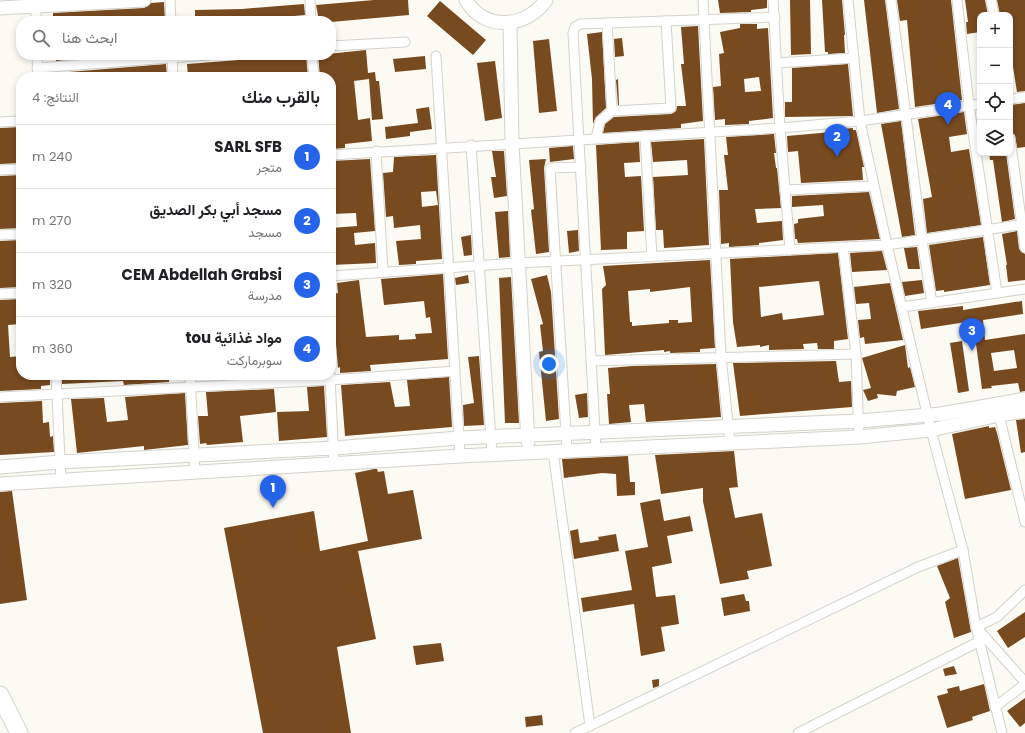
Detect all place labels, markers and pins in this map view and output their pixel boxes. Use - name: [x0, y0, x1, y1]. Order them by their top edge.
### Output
- pin: 4: [935, 92, 961, 125]
- pin: 2: [824, 124, 850, 157]
- pin: 3: [959, 318, 985, 351]
- pin: 1: [260, 475, 286, 508]

